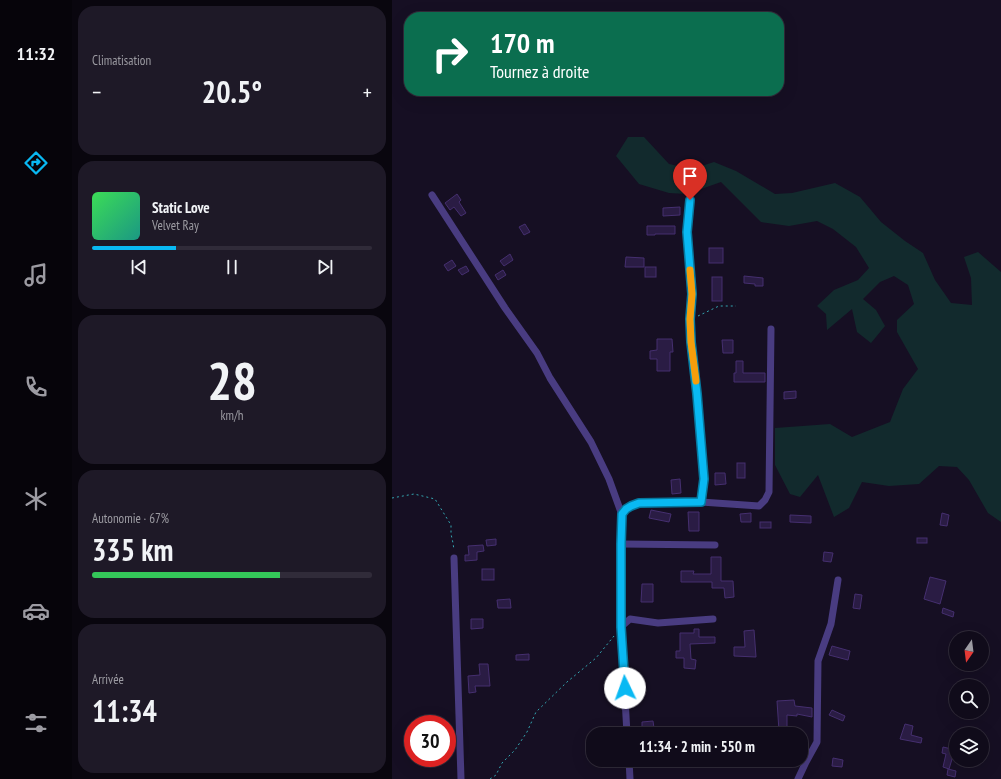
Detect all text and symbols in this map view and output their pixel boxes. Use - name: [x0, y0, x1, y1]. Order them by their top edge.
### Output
- text: 170 m: [490, 24, 554, 61]
- icon: right: [424, 28, 476, 80]
- text: 11:32: [17, 42, 55, 65]
- text: Climatisation: [92, 52, 151, 69]
- text: Tournez à droite: [490, 60, 589, 83]
- text: 20.5°: [202, 72, 262, 111]
- text: −: [92, 78, 101, 106]
- text: +: [363, 78, 372, 106]
- icon: directions: [22, 149, 50, 177]
- pin: [673, 159, 707, 200]
- icon: arrive: [679, 165, 701, 187]
- text: Static Love: [152, 198, 210, 217]
- text: Velvet Ray: [152, 217, 199, 234]
- icon: previous: [128, 256, 150, 278]
- icon: pause: [221, 256, 243, 278]
- icon: next: [314, 256, 336, 278]
- icon: music: [22, 261, 50, 289]
- text: 28: [207, 347, 257, 414]
- icon: phone: [22, 373, 50, 401]
- text: km/h: [220, 407, 244, 424]
- icon: climate: [22, 485, 50, 513]
- text: Autonomie · 67%: [92, 510, 169, 527]
- text: 335 km: [92, 530, 173, 569]
- icon: car: [22, 597, 50, 625]
- north arrow: [949, 631, 989, 671]
- map controls: [949, 631, 989, 767]
- position arrow: [604, 667, 646, 709]
- text: Arrivée: [92, 671, 124, 688]
- button: search: [949, 679, 989, 719]
- text: 11:34: [92, 691, 157, 730]
- icon: filters: [22, 709, 50, 737]
- speed limit sign: 30: [404, 715, 456, 767]
- button: layers: [949, 727, 989, 767]
- text: 11:34 · 2 min · 550 m: [639, 737, 755, 756]

